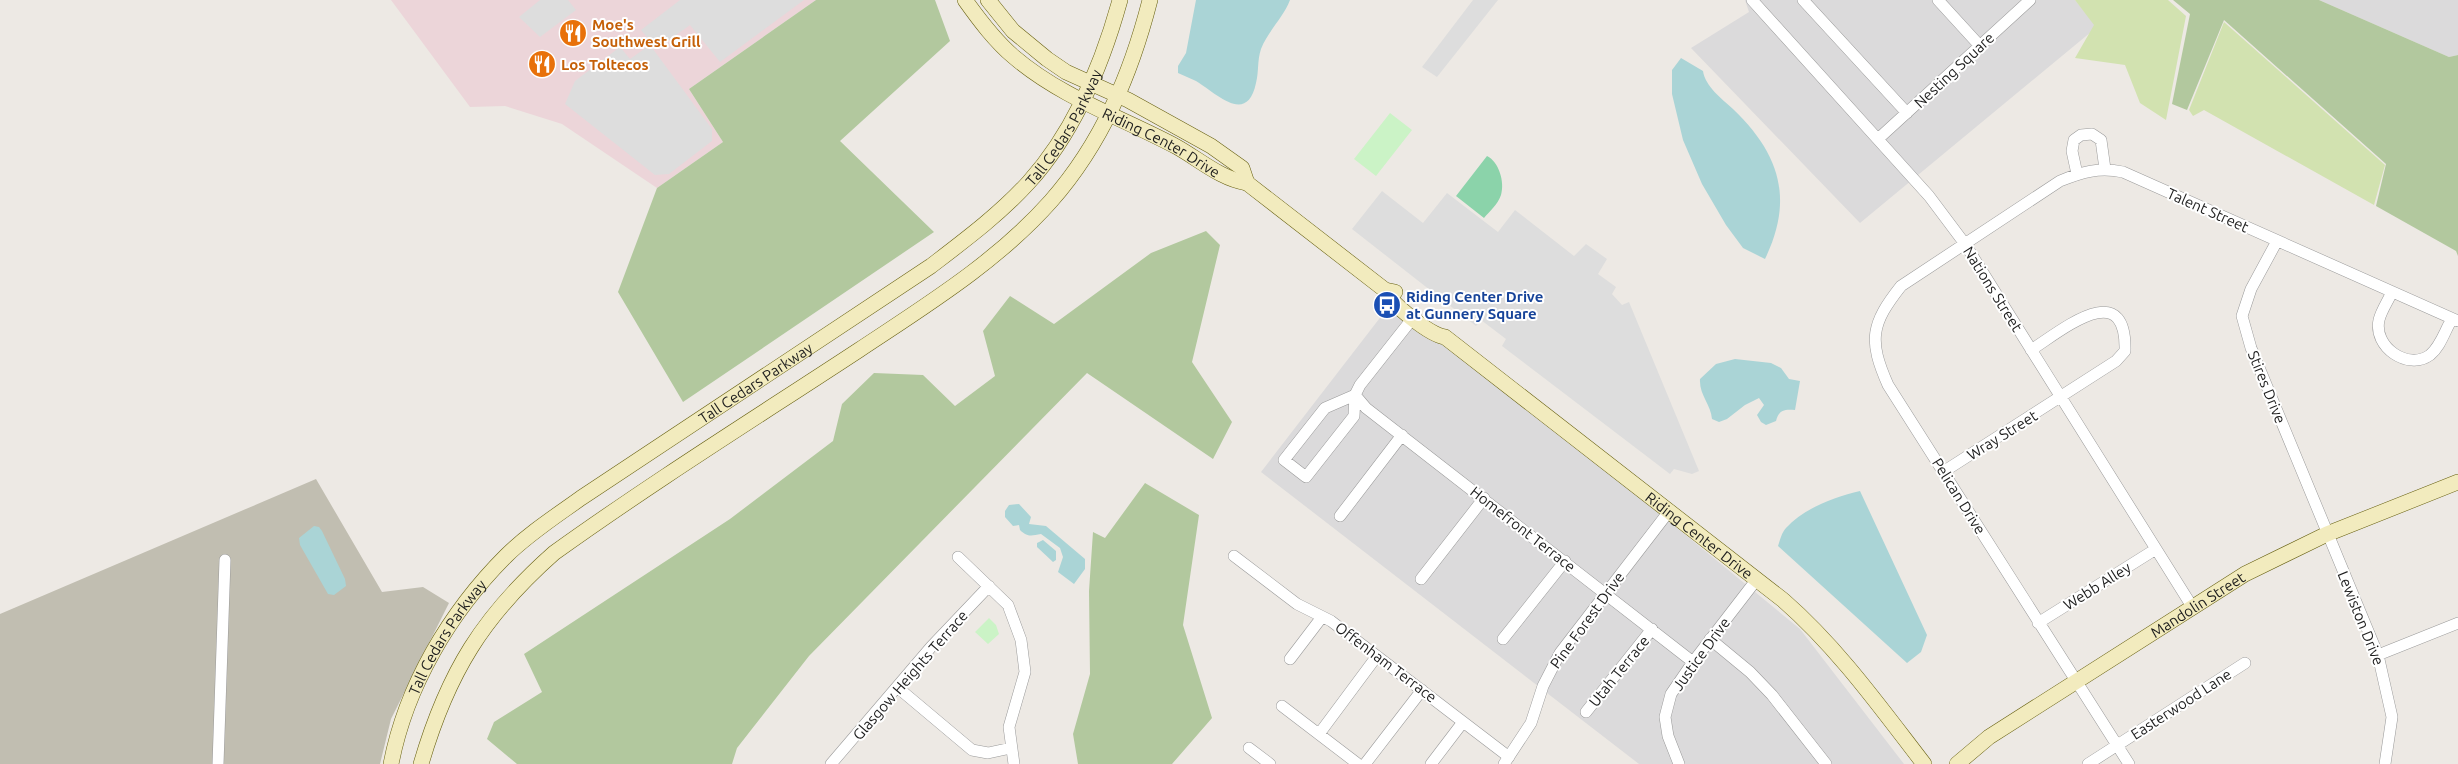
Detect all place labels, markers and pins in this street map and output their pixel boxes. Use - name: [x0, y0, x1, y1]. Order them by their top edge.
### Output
- place label: Moe's Southwest Grill: [592, 16, 701, 50]
- restaurant icon: Moe's Southwest Grill: [558, 18, 588, 48]
- restaurant icon: Los Toltecos: [527, 49, 557, 79]
- place label: Los Toltecos: [561, 56, 649, 73]
- place label: Riding Center Drive at Gunnery Square: [1406, 288, 1543, 322]
- bus stop icon: Riding Center Drive at Gunnery Square: [1372, 290, 1402, 320]

